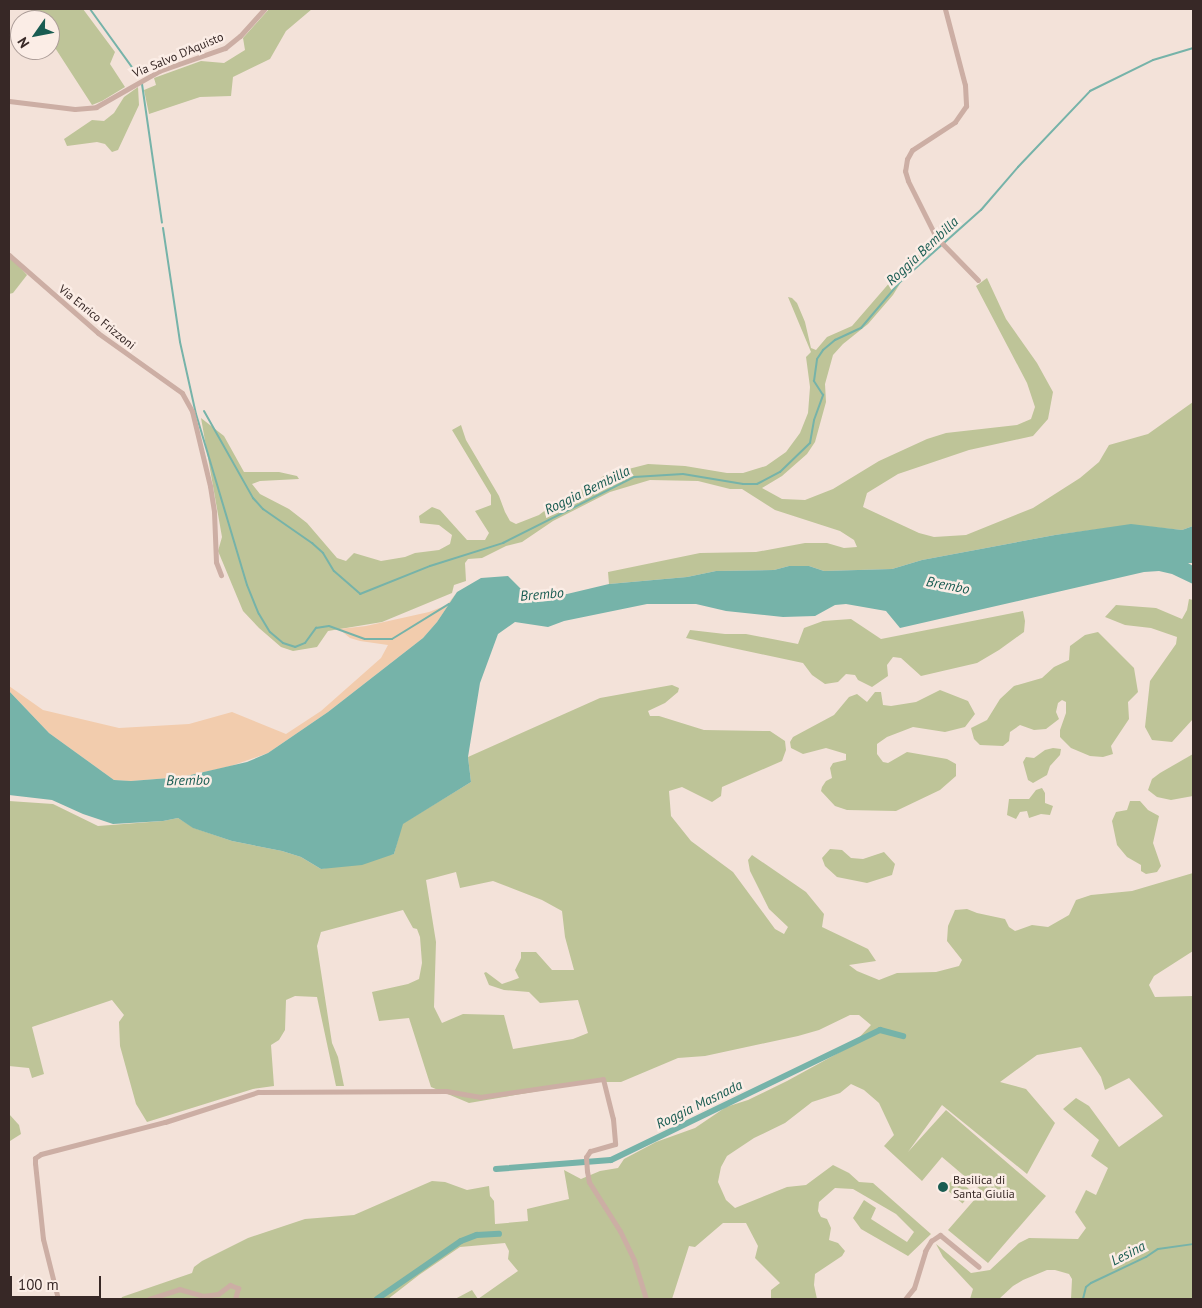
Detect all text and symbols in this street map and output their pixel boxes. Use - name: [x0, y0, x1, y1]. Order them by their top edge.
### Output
- north arrow: [10, 10, 60, 60]
- street label: Via Salvo D'Aquisto: [130, 29, 226, 81]
- text: N: [13, 34, 33, 51]
- water label: Roggia Bembilla: [882, 213, 962, 289]
- street label: Via Enrico Frizzoni: [56, 282, 138, 352]
- water label: Roggia Bembilla: [542, 462, 632, 518]
- water label: Brembo: [925, 573, 971, 597]
- water label: Brembo: [519, 584, 565, 604]
- water label: Brembo: [166, 771, 210, 789]
- water label: Roggia Masnada: [653, 1076, 745, 1132]
- place label: Basilica di Santa Giulia: [953, 1173, 1015, 1201]
- marker: Basilica di Santa Giulia: [937, 1181, 949, 1193]
- water label: Lesina: [1108, 1237, 1148, 1269]
- scale bar: [12, 1266, 104, 1298]
- text: 100 m: [18, 1275, 59, 1294]

